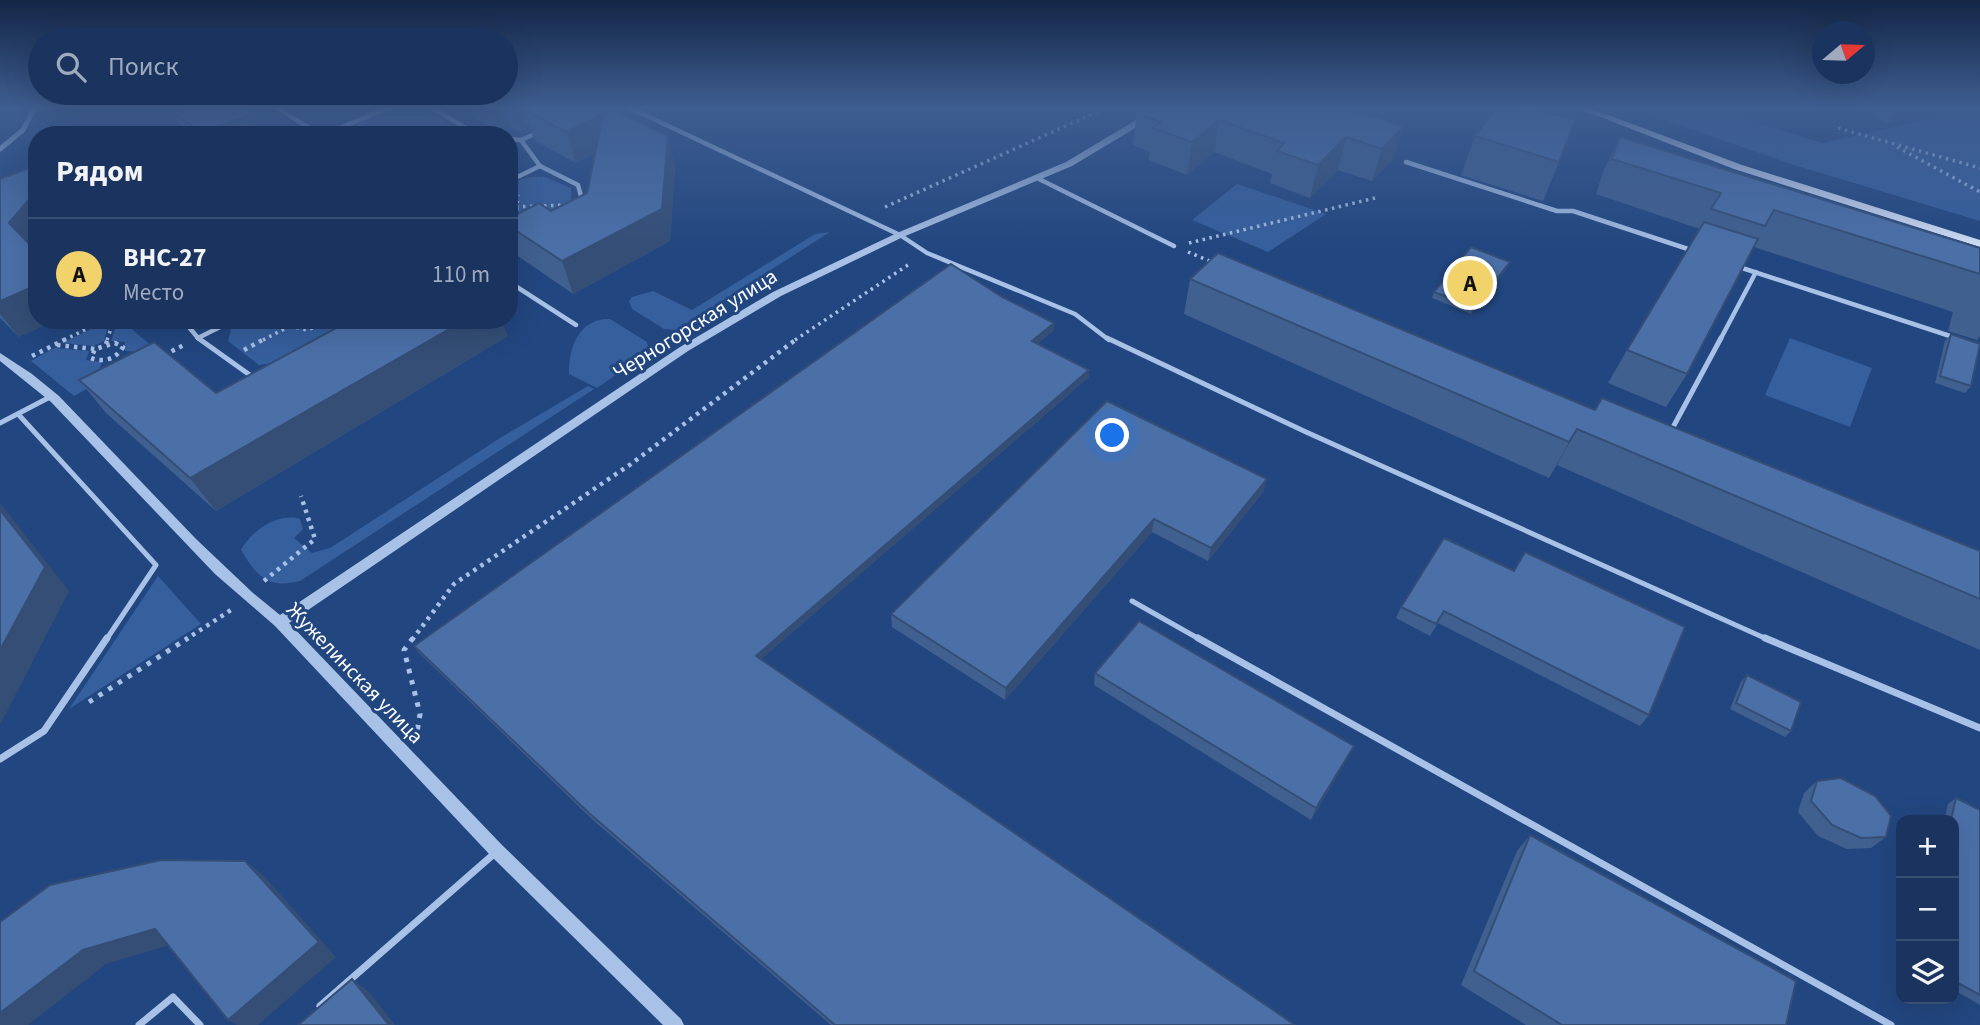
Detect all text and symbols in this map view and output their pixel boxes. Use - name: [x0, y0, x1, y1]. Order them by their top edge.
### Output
- north arrow: [1812, 21, 1875, 84]
- search box: [28, 28, 518, 105]
- icon: search: [52, 48, 90, 86]
- text: Поиск: [108, 48, 178, 85]
- text: Рядом: [56, 150, 144, 193]
- text: ВНС-27: [123, 239, 207, 276]
- pin: A: [1447, 257, 1493, 309]
- text: A: [72, 258, 86, 291]
- text: 110 m: [432, 258, 490, 291]
- street label: Черногорская улица: [607, 261, 783, 387]
- text: Место: [123, 276, 184, 309]
- your location: [1095, 418, 1129, 452]
- street label: Жужелинская улица: [279, 596, 431, 750]
- map controls: [1896, 815, 1959, 1004]
- button: +: [1896, 815, 1959, 878]
- button: −: [1896, 878, 1959, 941]
- button: layers: [1896, 941, 1959, 1004]

